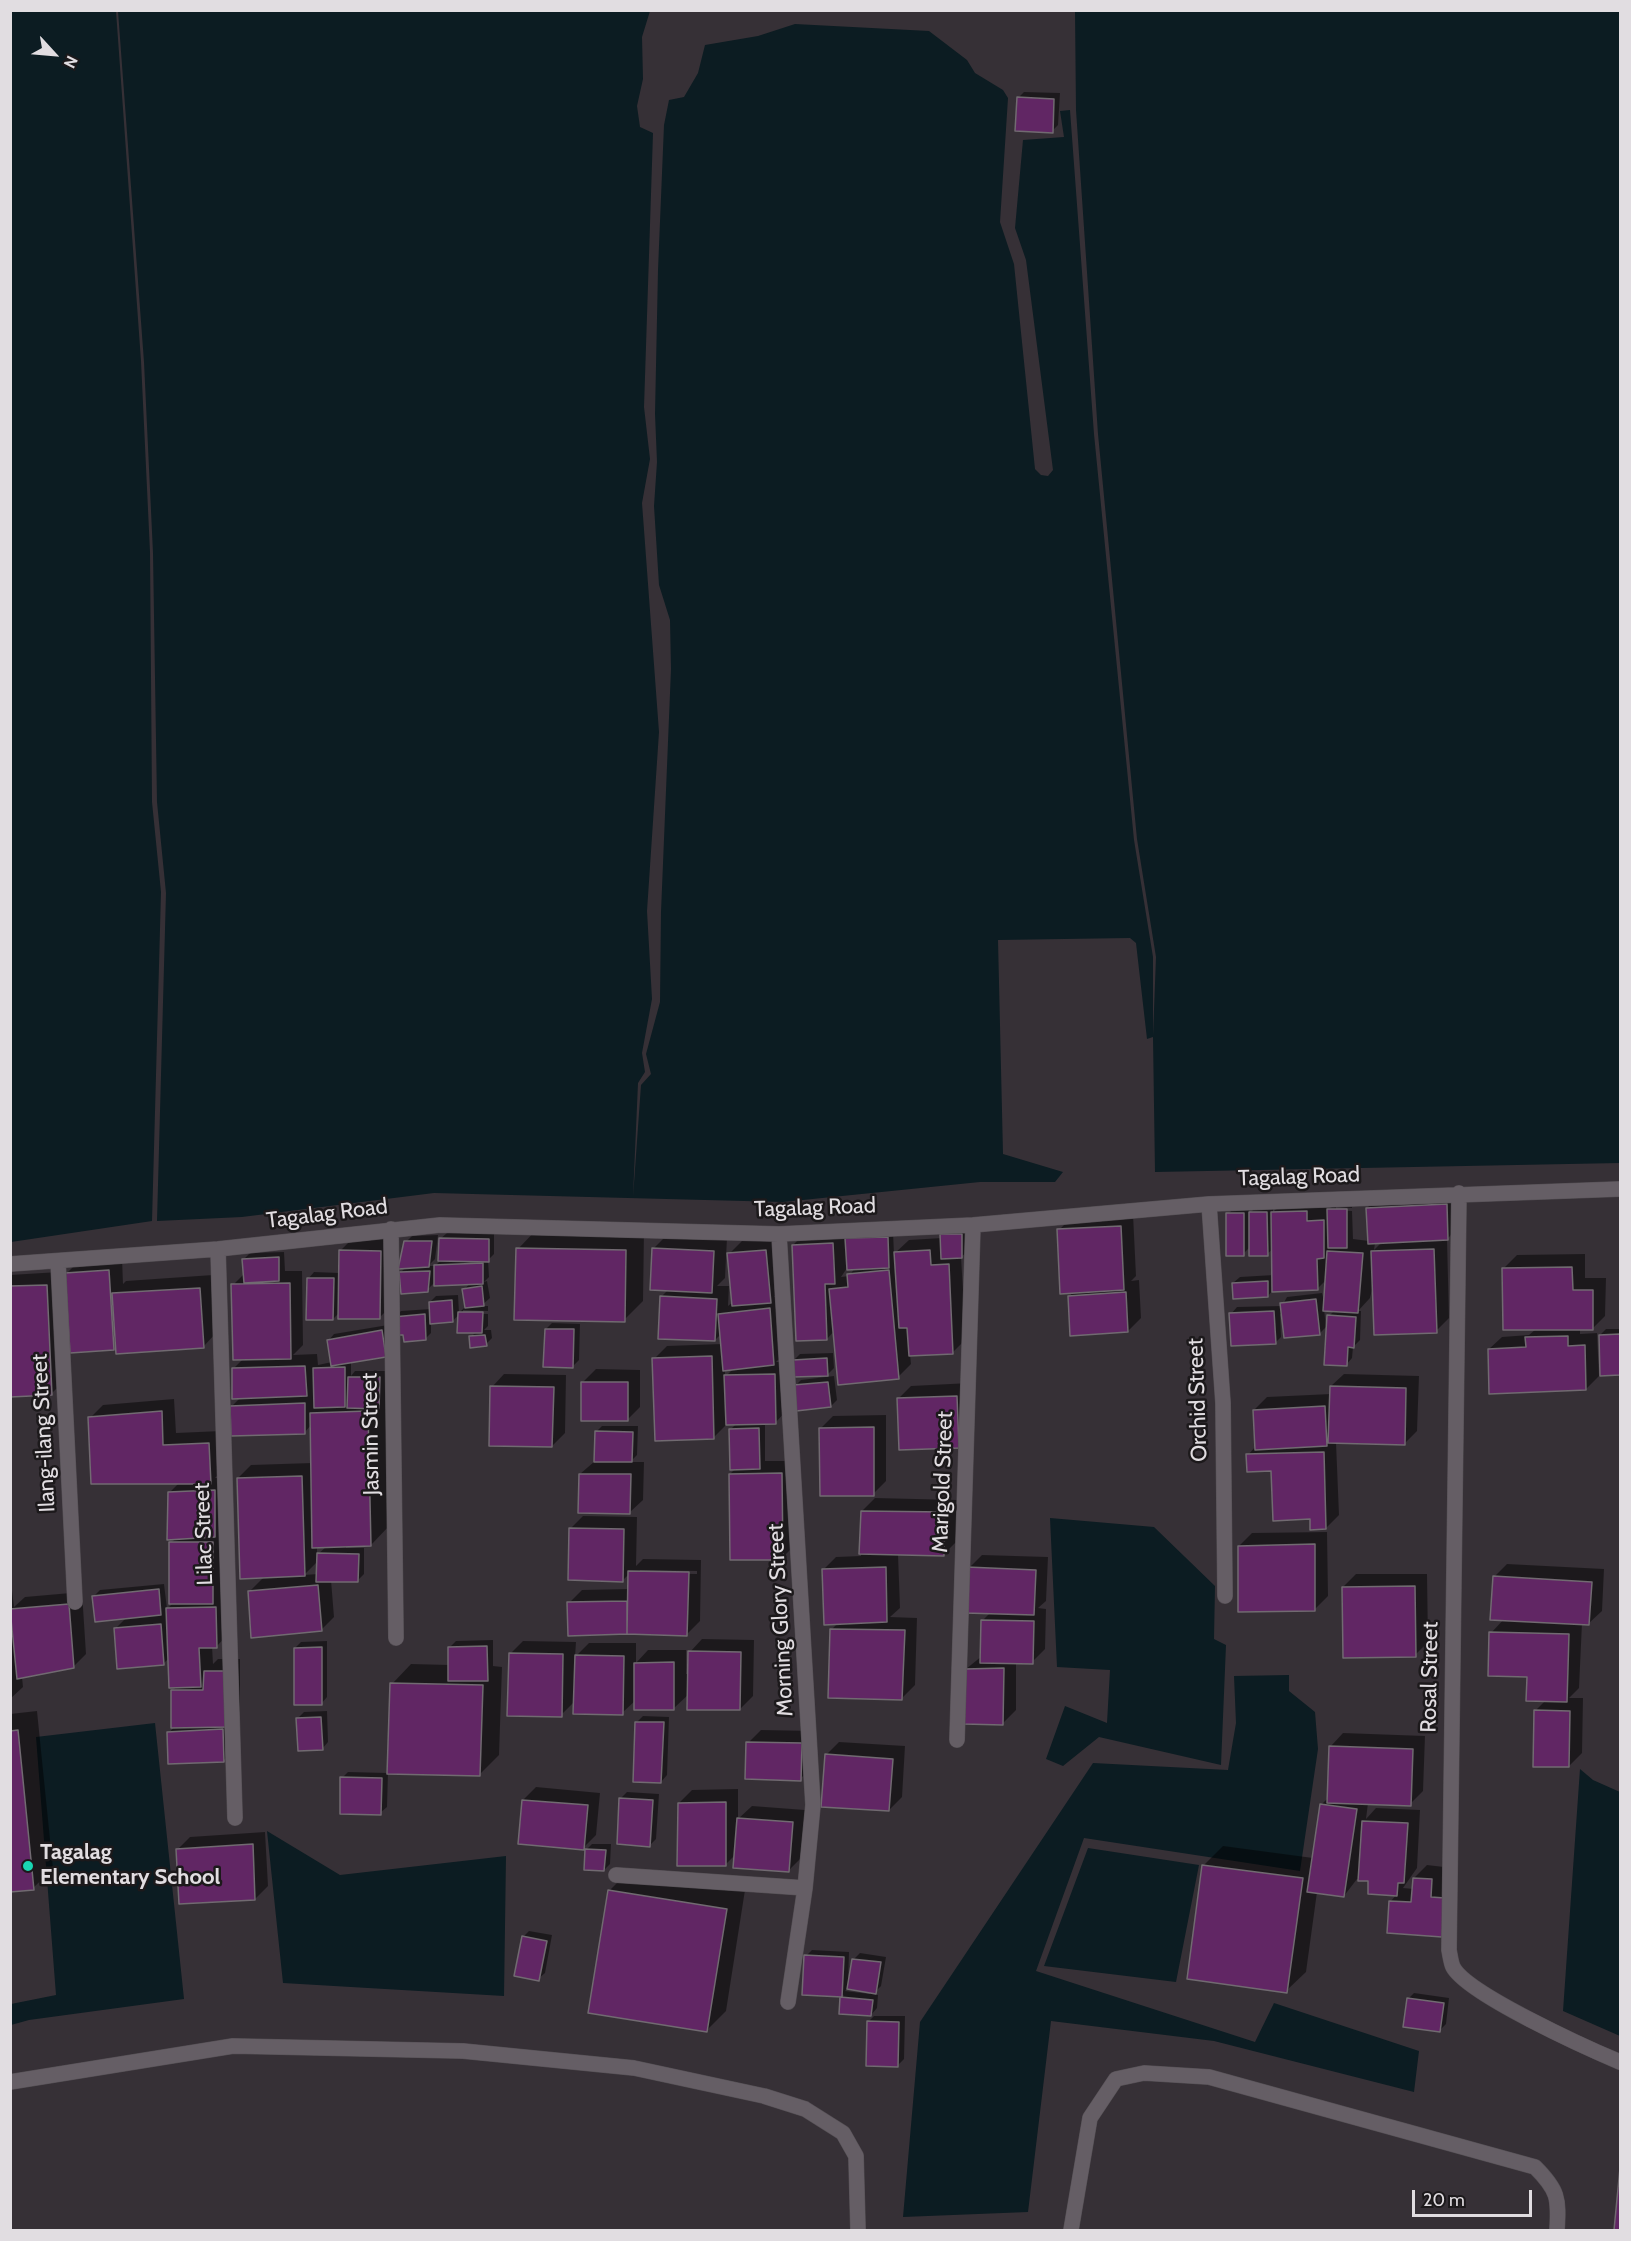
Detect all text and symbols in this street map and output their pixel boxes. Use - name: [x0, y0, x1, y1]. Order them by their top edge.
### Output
- north arrow: [24, 24, 84, 84]
- text: N: [60, 53, 82, 71]
- street label: Tagalag Road: [1238, 1162, 1360, 1192]
- street label: Tagalag Road: [265, 1193, 389, 1235]
- street label: Tagalag Road: [754, 1193, 876, 1223]
- street label: Orchid Street: [1183, 1338, 1213, 1462]
- street label: Ilang-ilang Street: [27, 1353, 61, 1513]
- street label: Jasmin Street: [357, 1372, 385, 1496]
- street label: Marigold Street: [927, 1411, 959, 1553]
- street label: Lilac Street: [189, 1482, 219, 1586]
- street label: Morning Glory Street: [763, 1523, 799, 1717]
- street label: Rosal Street: [1416, 1621, 1444, 1733]
- place label: Tagalag Elementary School: [40, 1840, 220, 1892]
- marker: Tagalag Elementary School: [21, 1859, 35, 1873]
- scale bar: [1415, 2178, 1535, 2216]
- text: 20 m: [1423, 2189, 1465, 2211]

